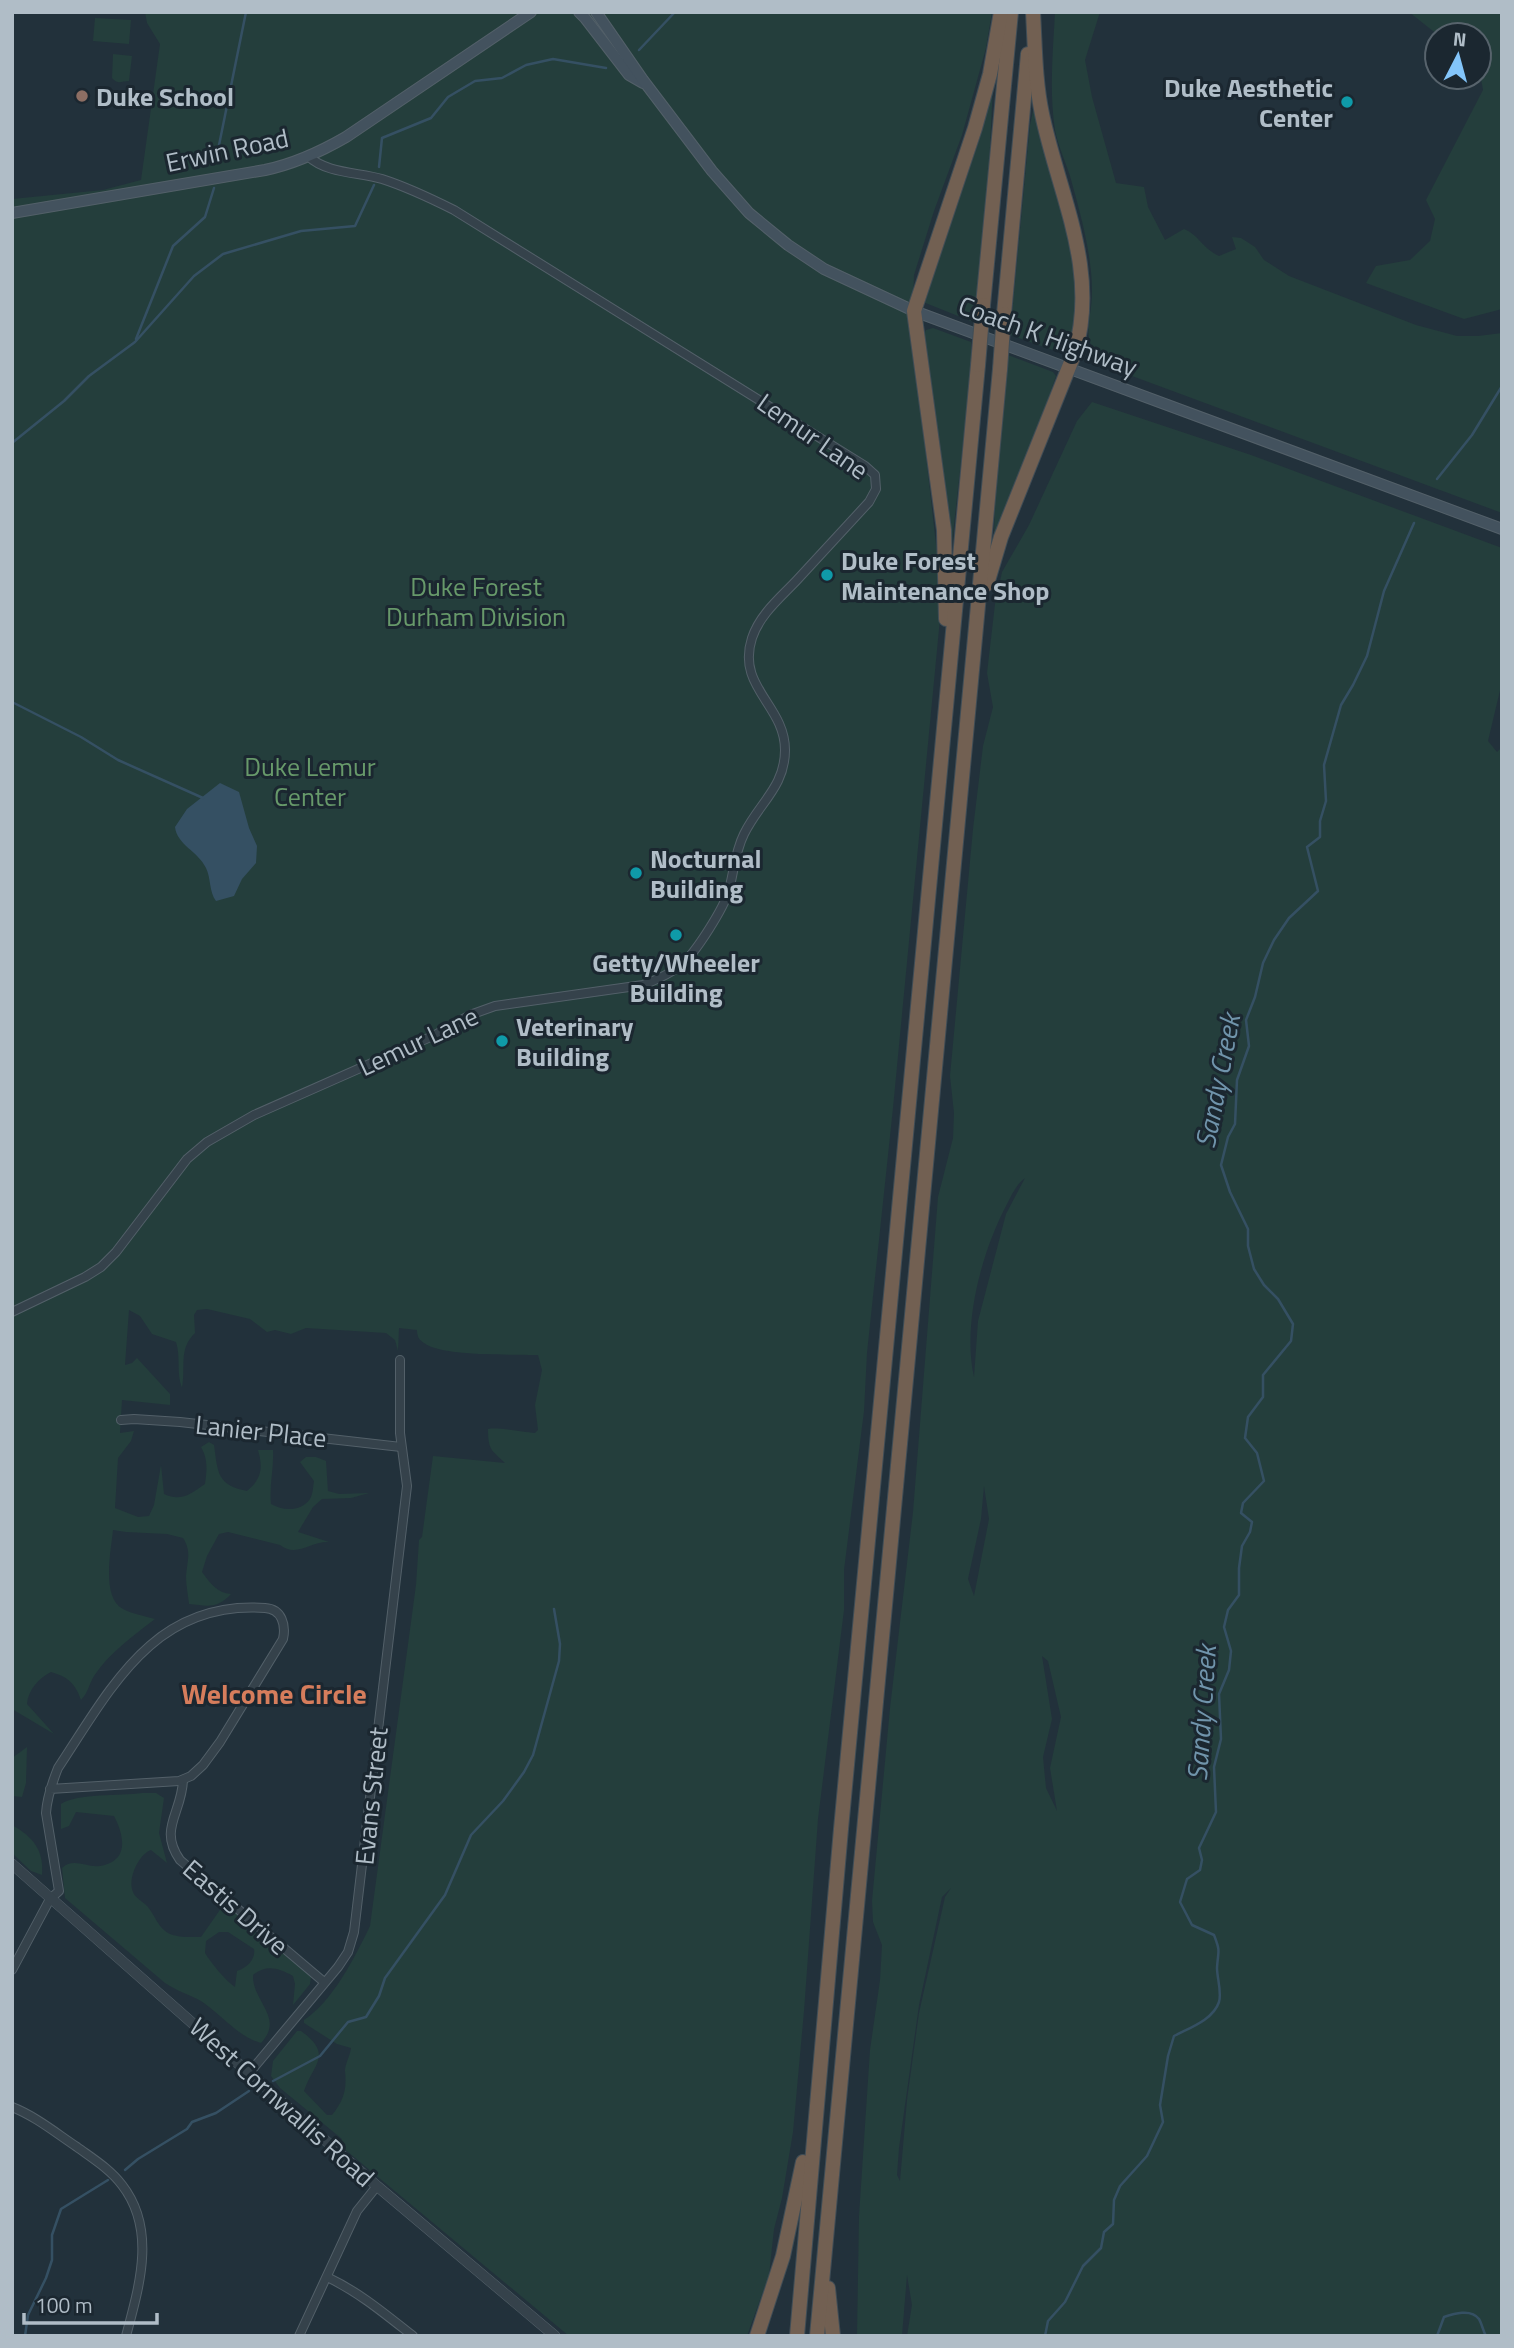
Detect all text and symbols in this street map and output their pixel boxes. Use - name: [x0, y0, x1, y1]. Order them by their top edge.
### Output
- north arrow: [1423, 21, 1493, 91]
- text: N: [1452, 23, 1468, 54]
- place label: Duke Aesthetic Center: [1164, 68, 1333, 137]
- place label: Duke School: [96, 77, 234, 116]
- marker: Duke School: [74, 88, 90, 104]
- marker: Duke Aesthetic Center: [1339, 94, 1355, 110]
- street label: Erwin Road: [162, 118, 292, 182]
- street label: Coach K Highway: [953, 286, 1143, 386]
- street label: Lemur Lane: [749, 383, 877, 489]
- place label: Duke Forest Maintenance Shop: [841, 541, 1049, 610]
- park label: Duke Forest Durham Division: [386, 567, 566, 636]
- marker: Duke Forest Maintenance Shop: [819, 567, 835, 583]
- park label: Duke Lemur Center: [244, 747, 376, 816]
- place label: Nocturnal Building: [650, 839, 762, 908]
- marker: Nocturnal Building: [628, 865, 644, 881]
- marker: Getty/Wheeler Building: [668, 927, 684, 943]
- place label: Getty/Wheeler Building: [592, 943, 760, 1012]
- street label: Lemur Lane: [352, 996, 484, 1086]
- place label: Veterinary Building: [516, 1007, 634, 1076]
- water label: Sandy Creek: [1183, 1007, 1252, 1152]
- marker: Veterinary Building: [494, 1033, 510, 1049]
- street label: Lanier Place: [193, 1405, 329, 1457]
- water label: Sandy Creek: [1175, 1640, 1227, 1782]
- district label: Welcome Circle: [181, 1672, 367, 1715]
- street label: Evans Street: [344, 1725, 398, 1867]
- street label: Eastis Drive: [175, 1850, 297, 1964]
- street label: West Cornwallis Road: [181, 2008, 383, 2196]
- scale bar: [24, 2282, 158, 2326]
- text: 100 m: [35, 2289, 92, 2321]

